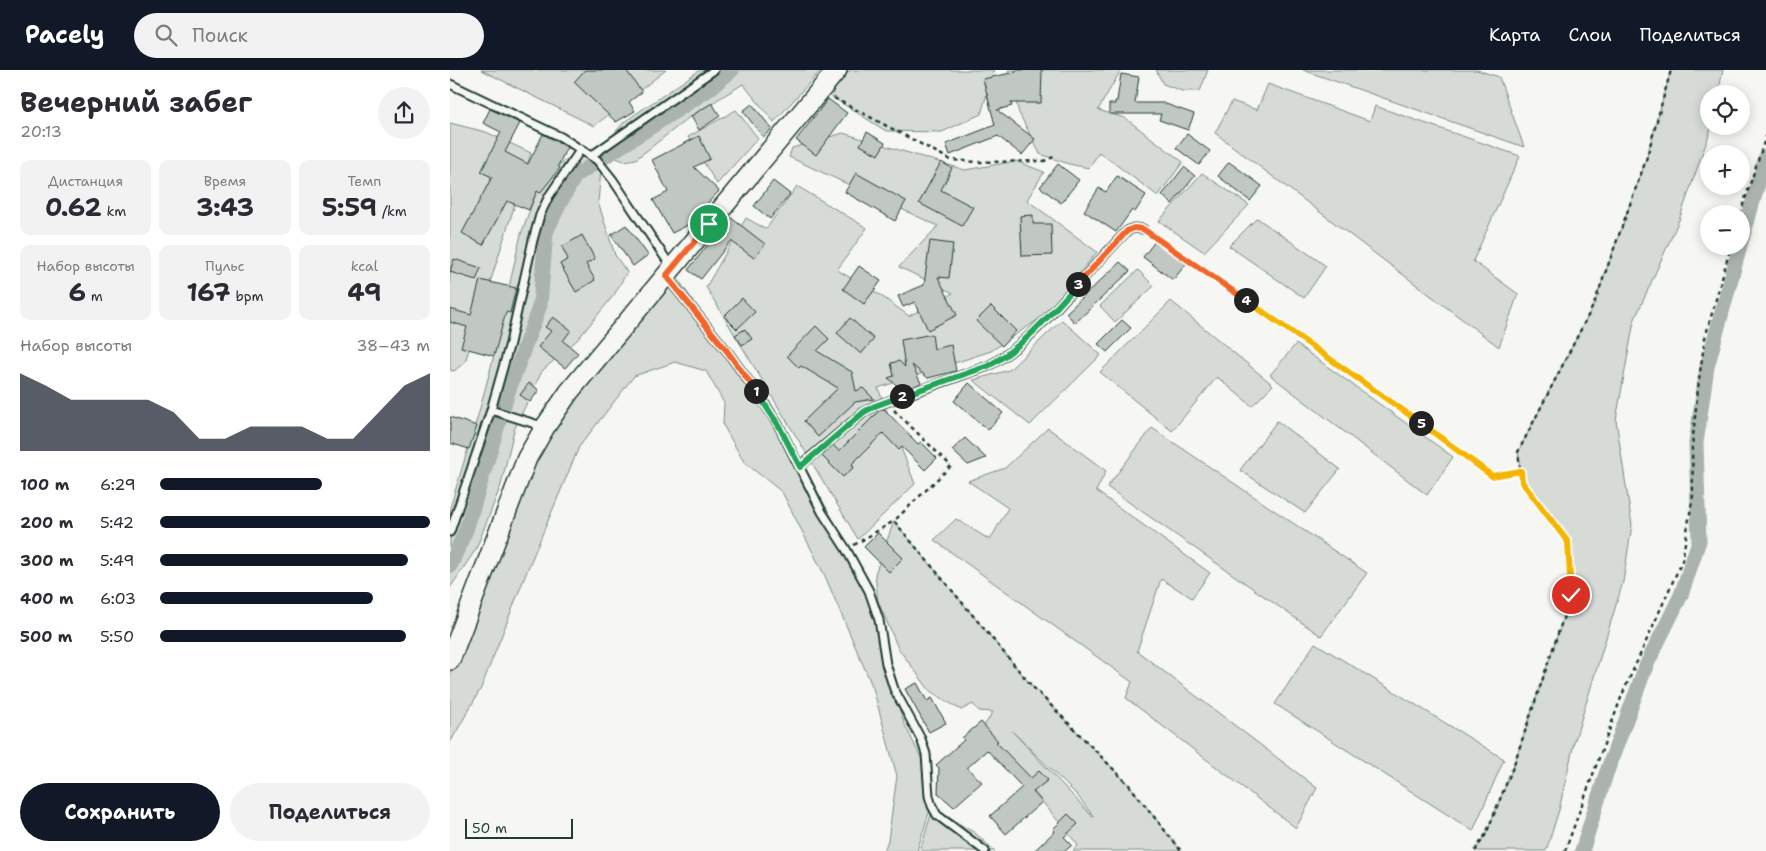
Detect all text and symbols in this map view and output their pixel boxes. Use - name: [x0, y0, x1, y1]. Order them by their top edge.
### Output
- search box: [134, 13, 484, 58]
- text: Pacely: [25, 19, 104, 51]
- icon: search: [152, 21, 180, 49]
- text: Поиск: [192, 23, 248, 48]
- text: Карта: [1489, 23, 1540, 47]
- text: Слои: [1568, 23, 1612, 47]
- text: Поделиться: [1640, 23, 1741, 47]
- text: Вечерний забег: [20, 83, 252, 121]
- map controls: [1700, 85, 1750, 255]
- button: locate: [1700, 85, 1750, 135]
- button: share: [378, 87, 430, 139]
- text: 20:13: [20, 121, 62, 142]
- button: +: [1700, 145, 1750, 195]
- text: Дистанция: [48, 172, 123, 190]
- text: Время: [204, 172, 246, 190]
- text: Темп: [347, 172, 381, 190]
- text: 0.62: [45, 190, 102, 224]
- text: 3:43: [196, 190, 254, 224]
- text: 5:59: [322, 190, 377, 224]
- text: km: [102, 202, 126, 220]
- text: /km: [377, 202, 407, 220]
- pin: [688, 203, 730, 245]
- button: −: [1700, 205, 1750, 255]
- icon: arrive: [695, 210, 723, 238]
- text: Набор высоты: [37, 257, 135, 275]
- text: Пульс: [205, 257, 245, 275]
- text: kcal: [351, 257, 378, 275]
- pin: 3: [1066, 272, 1090, 296]
- text: 6: [68, 275, 86, 309]
- text: 167: [186, 275, 231, 309]
- text: 49: [347, 275, 381, 309]
- text: 3: [1074, 275, 1083, 293]
- text: m: [86, 287, 103, 305]
- text: bpm: [231, 287, 264, 305]
- pin: 4: [1234, 288, 1258, 312]
- text: 4: [1242, 291, 1251, 309]
- text: Набор высоты: [20, 335, 132, 356]
- text: 38–43 m: [356, 335, 430, 356]
- pin: 1: [744, 378, 768, 404]
- text: 1: [753, 382, 760, 400]
- pin: 2: [890, 384, 914, 408]
- text: 2: [898, 387, 907, 405]
- pin: 5: [1408, 410, 1434, 436]
- text: 5: [1417, 414, 1426, 432]
- text: 100 m: [20, 474, 69, 495]
- text: 6:29: [100, 474, 136, 495]
- text: 200 m: [20, 512, 73, 533]
- text: 5:42: [100, 512, 134, 533]
- text: 300 m: [20, 550, 74, 571]
- text: 5:49: [100, 550, 134, 571]
- pin: [1550, 574, 1592, 616]
- icon: check: [1557, 581, 1585, 609]
- text: 400 m: [20, 588, 74, 609]
- text: 6:03: [100, 588, 136, 609]
- text: 500 m: [20, 626, 72, 647]
- text: 5:50: [100, 626, 134, 647]
- button: Сохранить: [20, 783, 220, 841]
- button: Поделиться: [230, 783, 430, 841]
- scale bar: [465, 816, 572, 839]
- text: 50 m: [472, 819, 507, 837]

